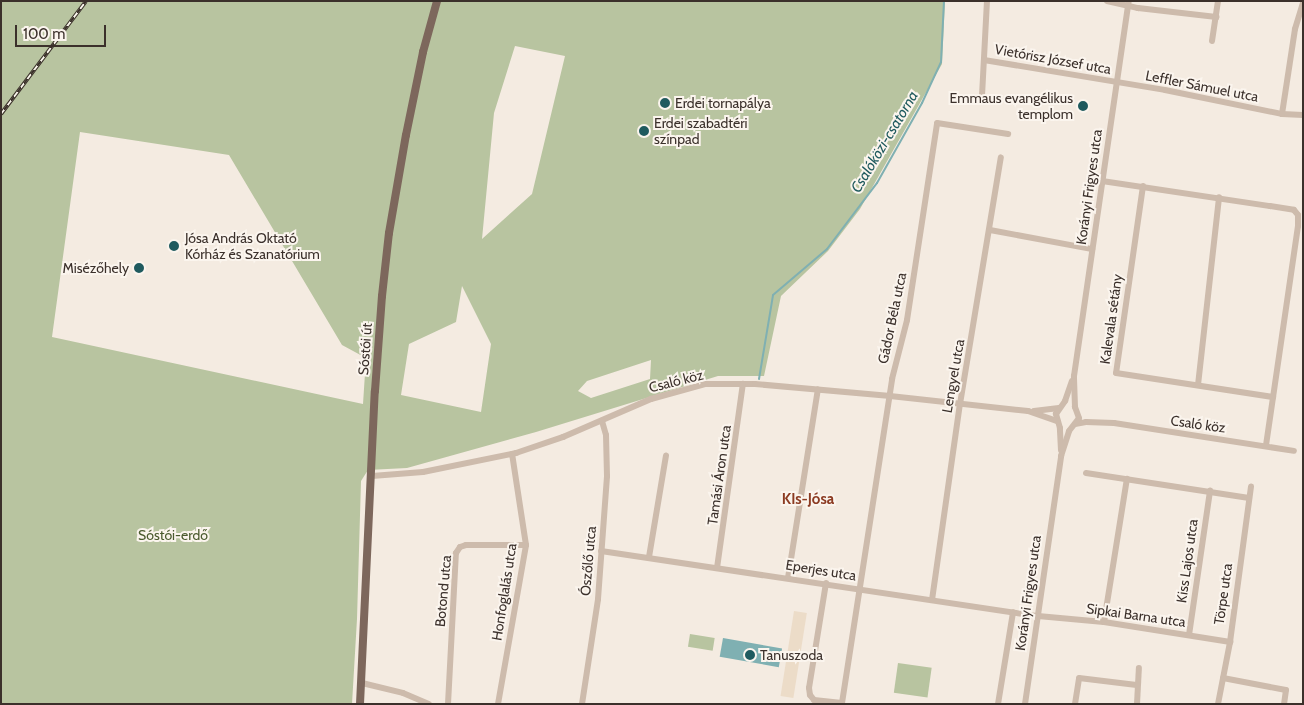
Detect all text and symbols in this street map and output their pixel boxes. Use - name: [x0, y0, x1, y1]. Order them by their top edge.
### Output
- scale bar: [18, 15, 109, 47]
- text: 100 m: [23, 25, 65, 43]
- street label: Vietórisz József utca: [993, 40, 1113, 78]
- street label: Leffler Sámuel utca: [1144, 67, 1260, 105]
- water label: Csalóközi-csatorna: [848, 88, 922, 196]
- place label: Emmaus evangélikus templom: [950, 90, 1073, 122]
- place label: Erdei tornapálya: [675, 95, 771, 111]
- marker: Erdei tornapálya: [659, 97, 671, 109]
- marker: Emmaus evangélikus templom: [1077, 100, 1089, 112]
- place label: Erdei szabadtéri színpad: [654, 115, 748, 148]
- marker: Erdei szabadtéri színpad: [638, 125, 650, 137]
- street label: Korányi Frigyes utca: [1073, 128, 1105, 246]
- place label: Jósa András Oktató Kórház és Szanatórium: [185, 230, 320, 262]
- marker: Jósa András Oktató Kórház és Szanatórium: [167, 239, 181, 253]
- place label: Misézőhely: [63, 260, 129, 276]
- marker: Misézőhely: [133, 262, 145, 274]
- street label: Gádor Béla utca: [874, 271, 910, 365]
- street label: Kalevala sétány: [1096, 273, 1126, 365]
- street label: Sóstói út: [355, 322, 375, 376]
- street label: Lengyel utca: [938, 338, 968, 414]
- street label: Csaló köz: [647, 366, 705, 396]
- street label: Csaló köz: [1169, 412, 1227, 436]
- street label: Tamási Áron utca: [704, 424, 734, 526]
- district label: KIs-Jósa: [782, 491, 834, 509]
- street label: Kiss Lajos utca: [1173, 518, 1201, 604]
- street label: Ószőlő utca: [577, 525, 599, 597]
- park label: Sóstói-erdő: [138, 527, 208, 543]
- street label: Korányi Frigyes utca: [1012, 534, 1044, 652]
- street label: Honfoglalás utca: [488, 542, 520, 642]
- street label: Botond utca: [431, 554, 455, 628]
- street label: Eperjes utca: [785, 556, 857, 584]
- street label: Törpe utca: [1210, 562, 1236, 626]
- street label: Sipkai Barna utca: [1085, 600, 1187, 630]
- place label: Tanuszoda: [760, 647, 823, 663]
- marker: Tanuszoda: [744, 649, 756, 661]

